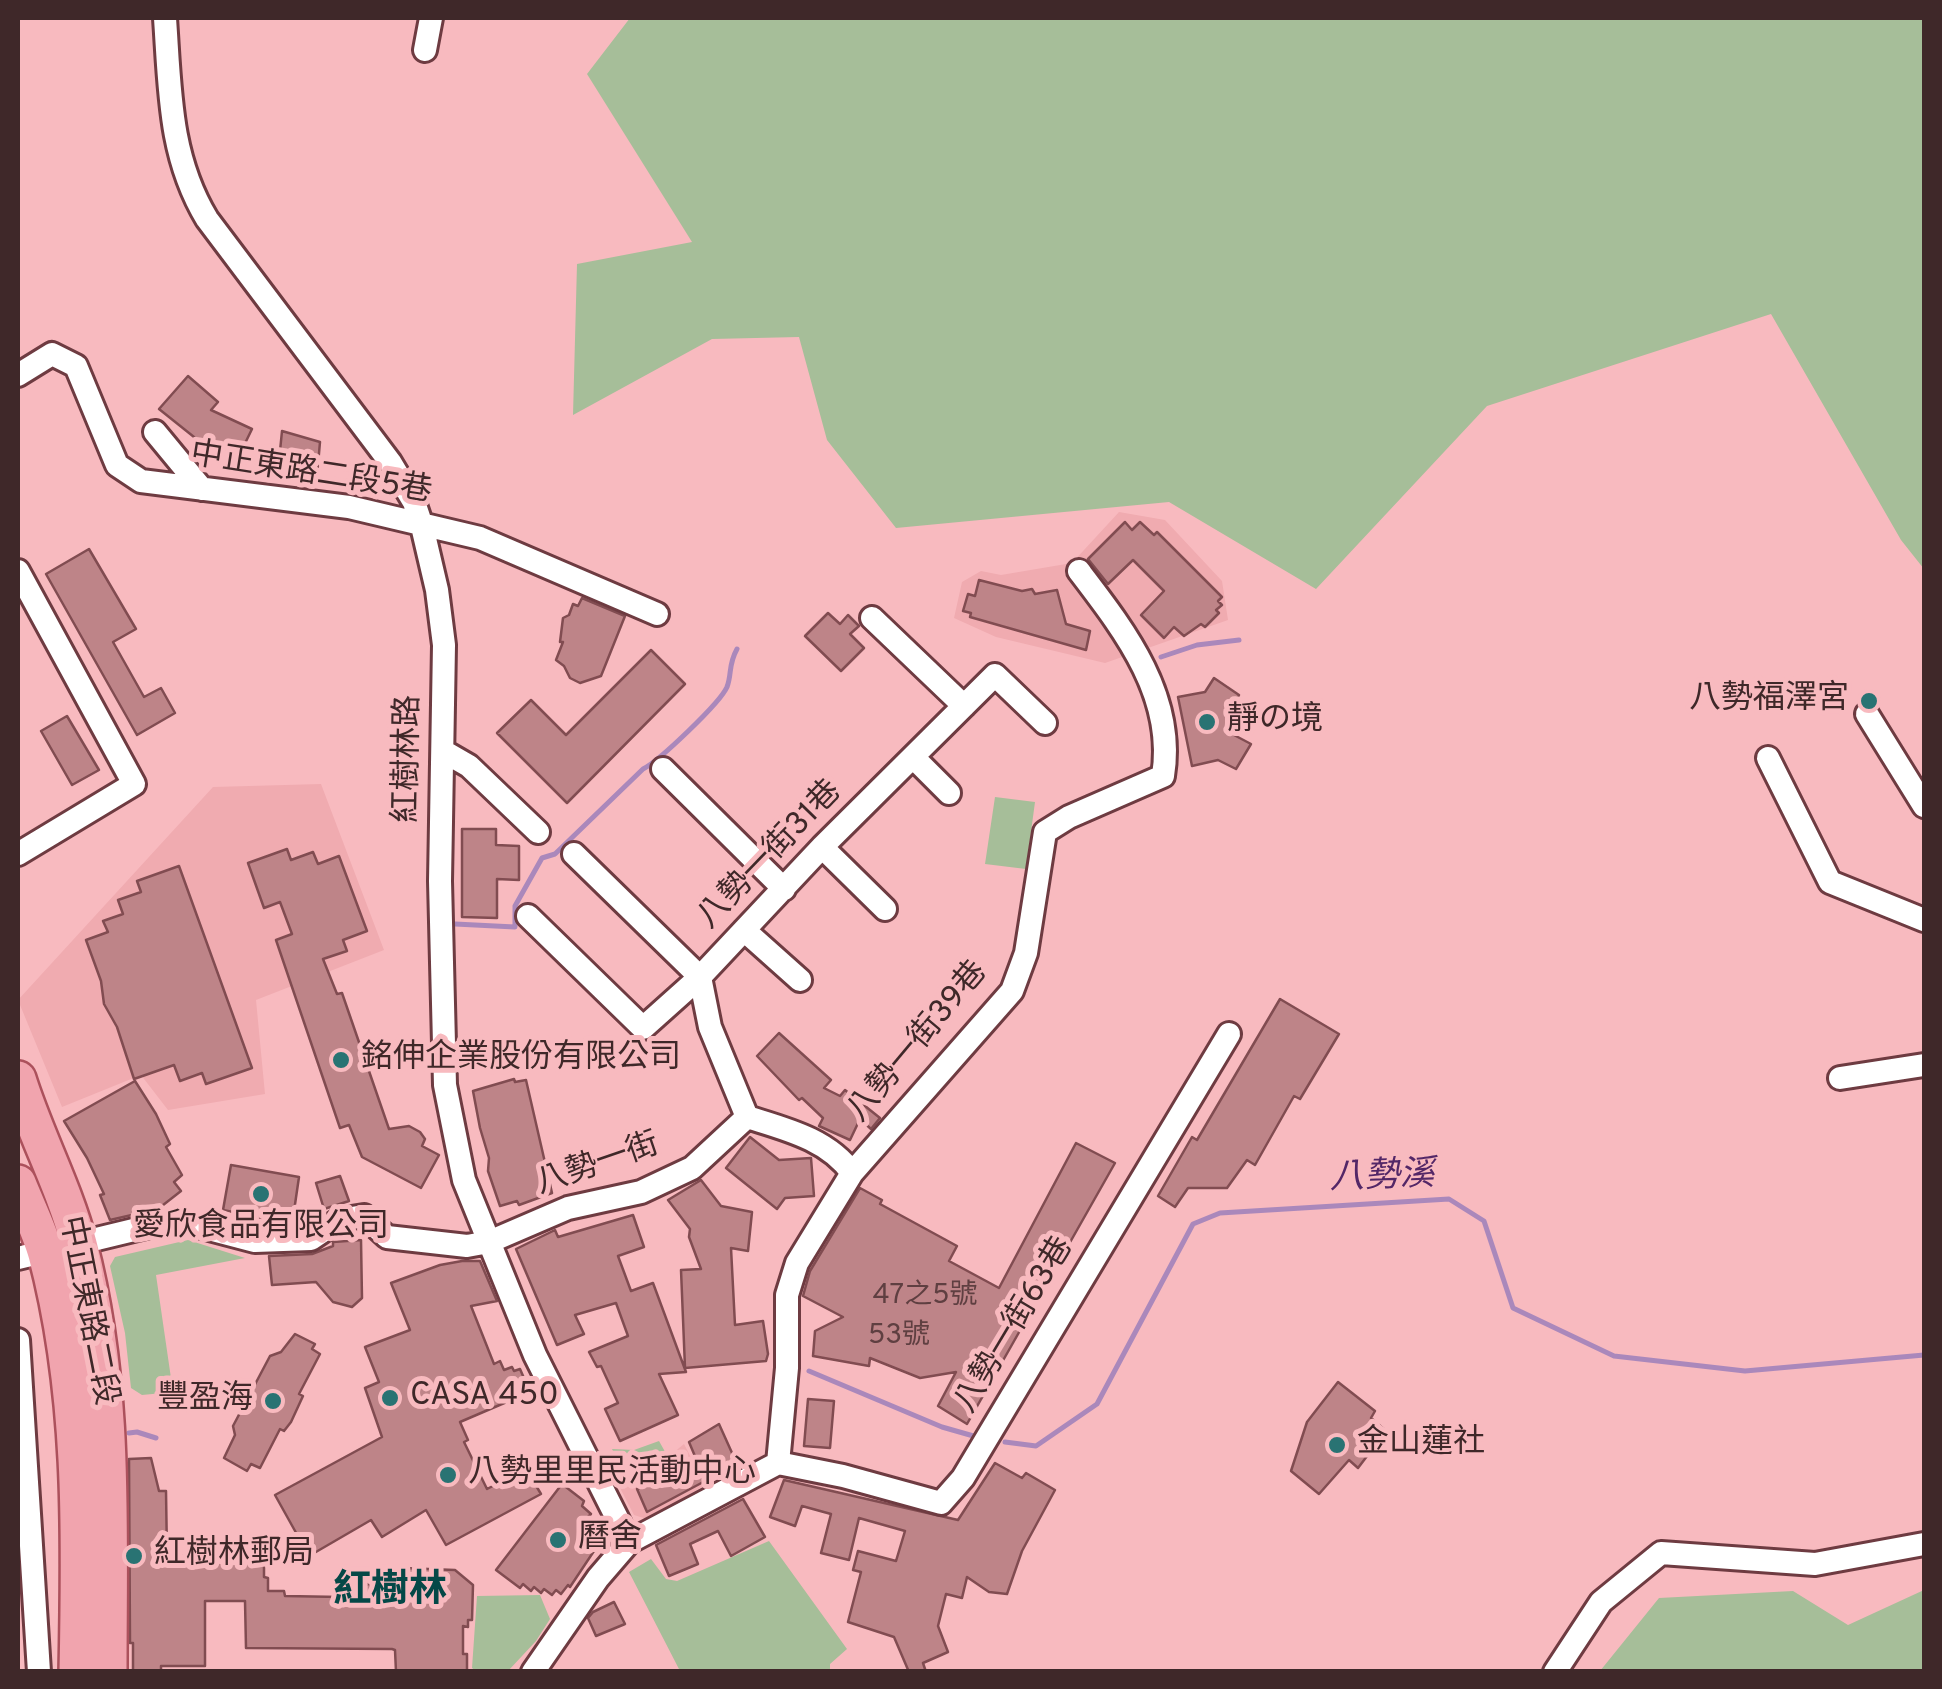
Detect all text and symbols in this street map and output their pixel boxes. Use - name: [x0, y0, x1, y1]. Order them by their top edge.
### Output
- street label: 中正東路二段5巷: [188, 437, 434, 513]
- place label: 八勢福澤宮: [1689, 682, 1849, 720]
- marker: 八勢福澤宮: [1858, 690, 1880, 712]
- street label: 紅樹林路: [390, 695, 430, 823]
- place label: 靜の境: [1227, 703, 1323, 741]
- marker: 靜の境: [1196, 711, 1218, 733]
- street label: 八勢一街31巷: [691, 774, 851, 938]
- street label: 八勢一街39巷: [841, 955, 997, 1131]
- place label: 銘伸企業股份有限公司: [361, 1041, 681, 1079]
- marker: 銘伸企業股份有限公司: [330, 1049, 352, 1071]
- street label: 八勢一街: [531, 1127, 665, 1205]
- water label: 八勢溪: [1329, 1156, 1435, 1202]
- marker: 愛欣食品有限公司: [250, 1183, 272, 1205]
- place label: 愛欣食品有限公司: [133, 1210, 389, 1248]
- street label: 中正東路二段: [49, 1213, 123, 1409]
- street label: 八勢一街63巷: [948, 1231, 1084, 1421]
- house number: 47之5號: [872, 1280, 978, 1314]
- house number: 53號: [868, 1320, 930, 1354]
- place label: CASA 450: [410, 1379, 559, 1417]
- place label: 豐盈海: [157, 1382, 253, 1420]
- marker: CASA 450: [379, 1387, 401, 1409]
- marker: 豐盈海: [262, 1390, 284, 1412]
- place label: 金山蓮社: [1357, 1426, 1485, 1464]
- marker: 金山蓮社: [1326, 1434, 1348, 1456]
- place label: 八勢里里民活動中心: [468, 1456, 756, 1494]
- marker: 八勢里里民活動中心: [437, 1464, 459, 1486]
- place label: 曆舍: [578, 1521, 642, 1559]
- marker: 曆舍: [547, 1529, 569, 1551]
- place label: 紅樹林郵局: [154, 1537, 314, 1575]
- marker: 紅樹林郵局: [123, 1545, 145, 1567]
- district label: 紅樹林: [333, 1570, 447, 1616]

